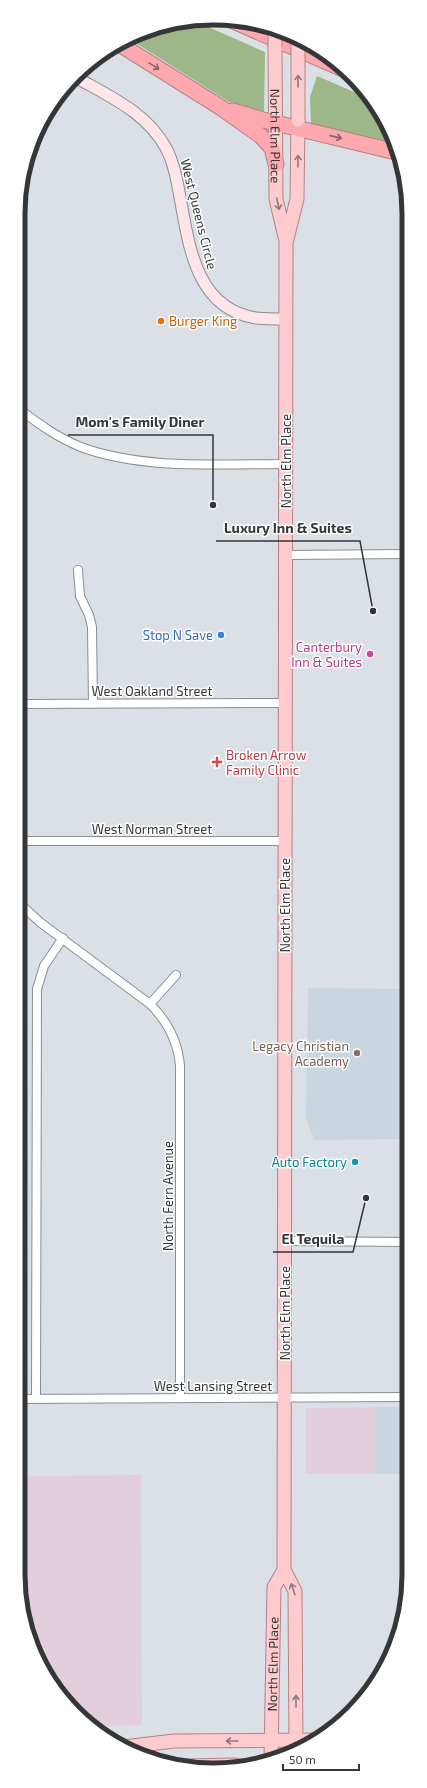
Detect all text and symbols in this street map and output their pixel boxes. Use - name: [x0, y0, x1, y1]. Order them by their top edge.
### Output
- one-way arrow: [148, 62, 159, 70]
- one-way arrow: [294, 75, 302, 88]
- street label: North Elm Place: [267, 89, 284, 183]
- one-way arrow: [329, 133, 342, 141]
- one-way arrow: [294, 155, 302, 168]
- street label: West Queens Circle: [178, 157, 220, 271]
- one-way arrow: [274, 197, 282, 210]
- place label: Burger King: [169, 313, 237, 329]
- marker: Burger King: [156, 316, 166, 326]
- callout: Mom's Family Diner: [68, 409, 213, 435]
- text: Mom's Family Diner: [76, 413, 205, 430]
- street label: North Elm Place: [278, 414, 294, 508]
- callout: Luxury Inn & Suites: [216, 515, 360, 541]
- text: Luxury Inn & Suites: [224, 519, 352, 536]
- place label: Stop N Save: [143, 627, 213, 643]
- marker: Stop N Save: [216, 630, 226, 640]
- place label: Canterbury Inn & Suites: [291, 639, 362, 670]
- marker: Canterbury Inn & Suites: [365, 649, 375, 659]
- street label: West Oakland Street: [92, 683, 213, 699]
- place label: Broken Arrow Family Clinic: [226, 747, 307, 778]
- marker: Broken Arrow Family Clinic: [211, 756, 223, 768]
- street label: West Norman Street: [92, 821, 212, 837]
- street label: North Elm Place: [277, 858, 293, 952]
- place label: Legacy Christian Academy: [252, 1038, 349, 1069]
- marker: Legacy Christian Academy: [352, 1048, 362, 1058]
- street label: North Fern Avenue: [160, 1141, 176, 1251]
- place label: Auto Factory: [272, 1154, 347, 1170]
- marker: Auto Factory: [350, 1157, 360, 1167]
- callout: El Tequila: [273, 1226, 353, 1252]
- text: El Tequila: [281, 1230, 345, 1247]
- street label: North Elm Place: [277, 1266, 293, 1360]
- street label: West Lansing Street: [154, 1378, 272, 1394]
- one-way arrow: [289, 1583, 296, 1596]
- street label: North Elm Place: [264, 1617, 281, 1711]
- one-way arrow: [292, 1695, 300, 1708]
- one-way arrow: [226, 1737, 239, 1745]
- scale bar: [283, 1746, 359, 1772]
- text: 50 m: [289, 1752, 316, 1766]

